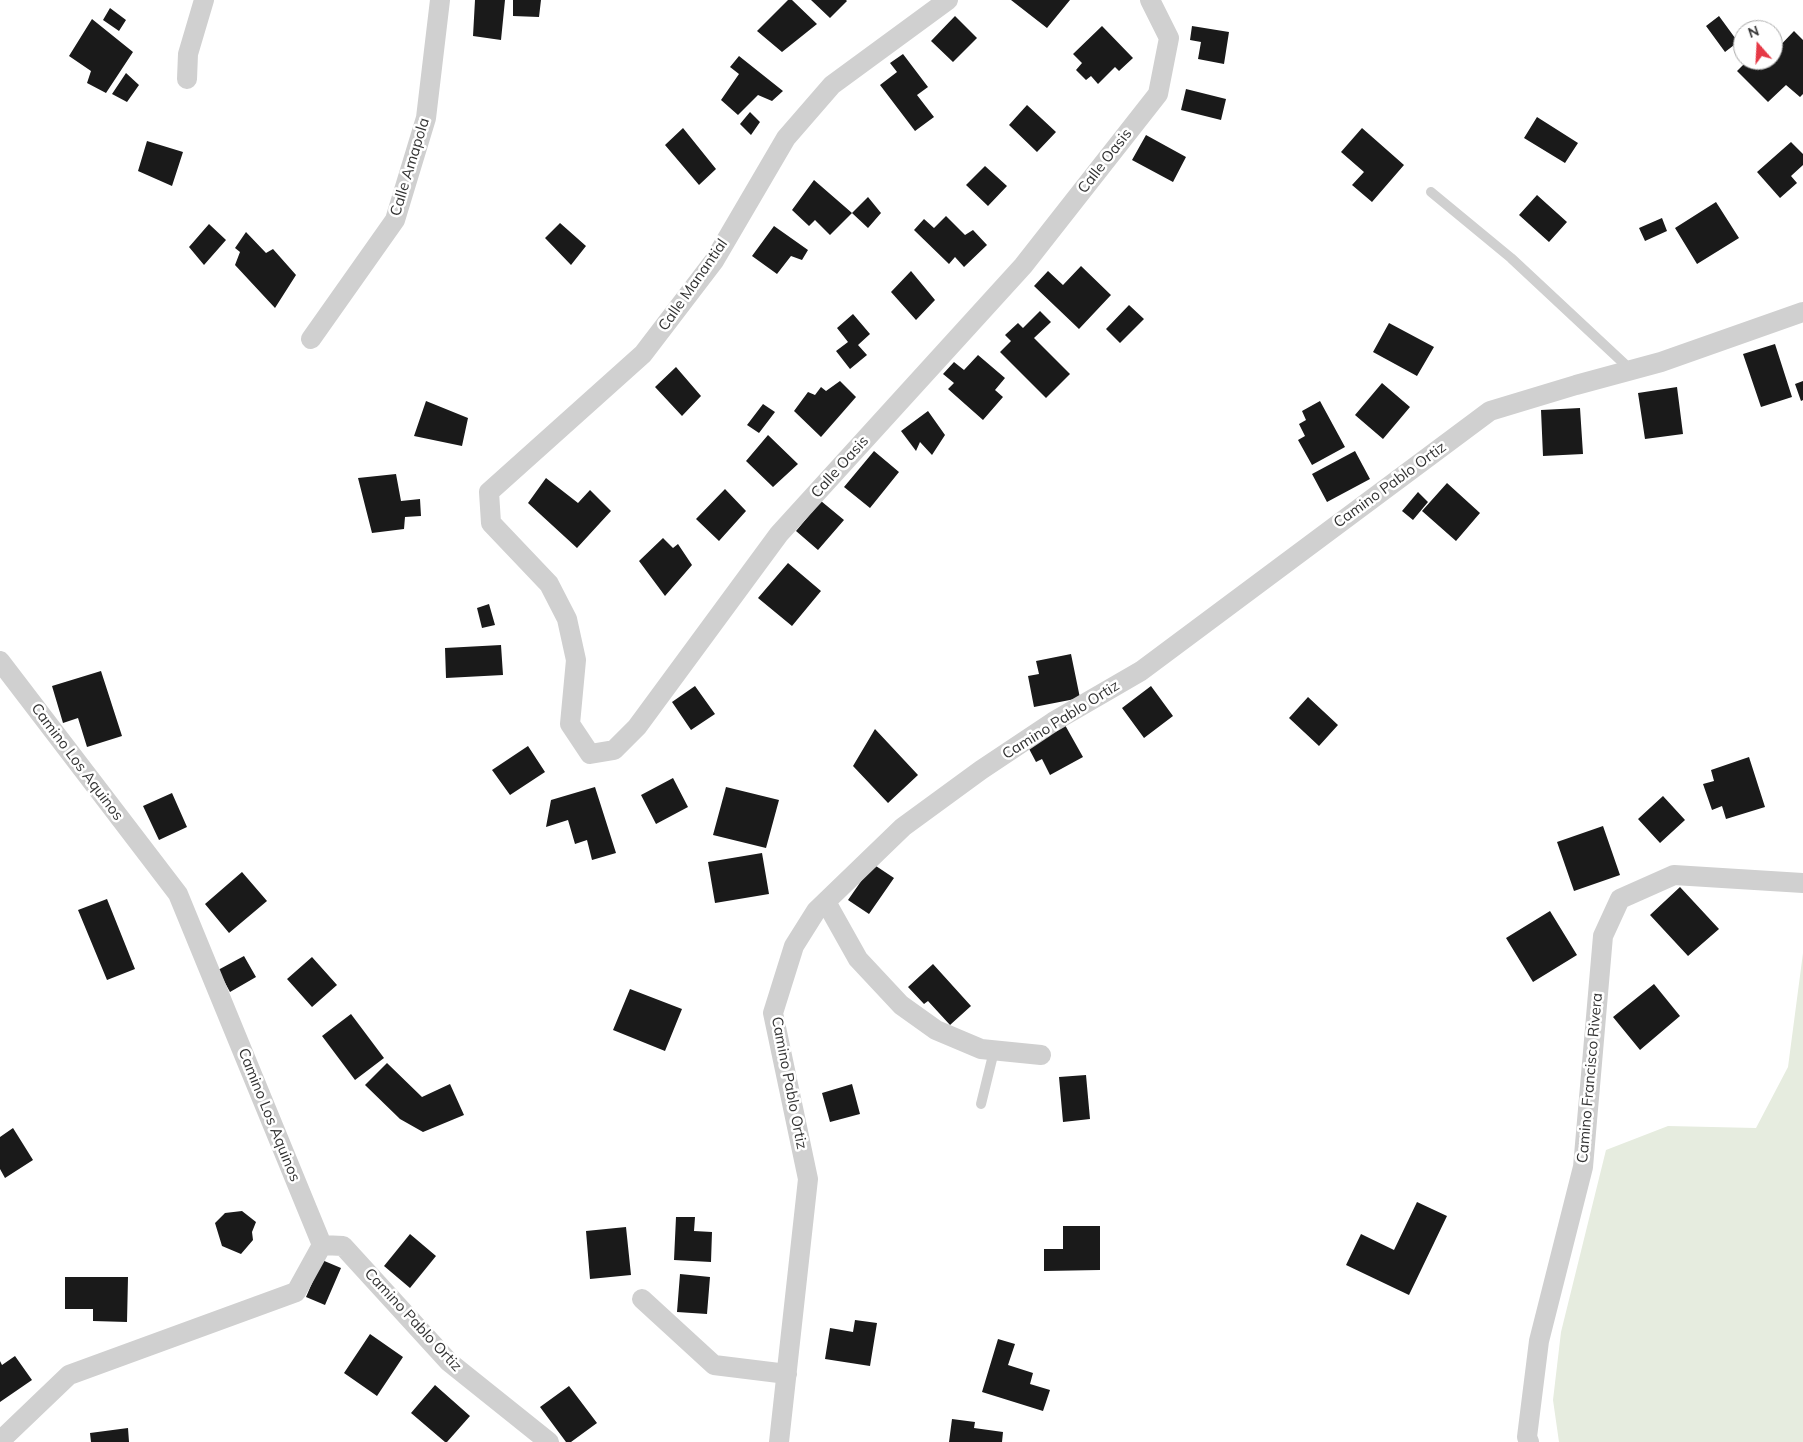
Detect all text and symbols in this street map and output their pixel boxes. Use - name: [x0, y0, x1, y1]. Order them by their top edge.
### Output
- north arrow: [1733, 20, 1783, 70]
- text: N: [1746, 22, 1761, 42]
- street label: Calle Amapola: [387, 116, 433, 218]
- street label: Calle Oasis: [1074, 125, 1136, 197]
- street label: Calle Manantial: [655, 236, 731, 334]
- street label: Calle Oasis: [807, 432, 873, 502]
- street label: Camino Pablo Ortiz: [1330, 438, 1450, 532]
- street label: Camino Pablo Ortiz: [999, 677, 1123, 763]
- street label: Camino Los Aquinos: [27, 700, 127, 824]
- street label: Camino Francisco Rivera: [1574, 992, 1606, 1164]
- street label: Camino Pablo Ortiz: [767, 1015, 811, 1151]
- street label: Camino Los Aquinos: [234, 1046, 304, 1184]
- street label: Camino Pablo Ortiz: [361, 1265, 465, 1375]

